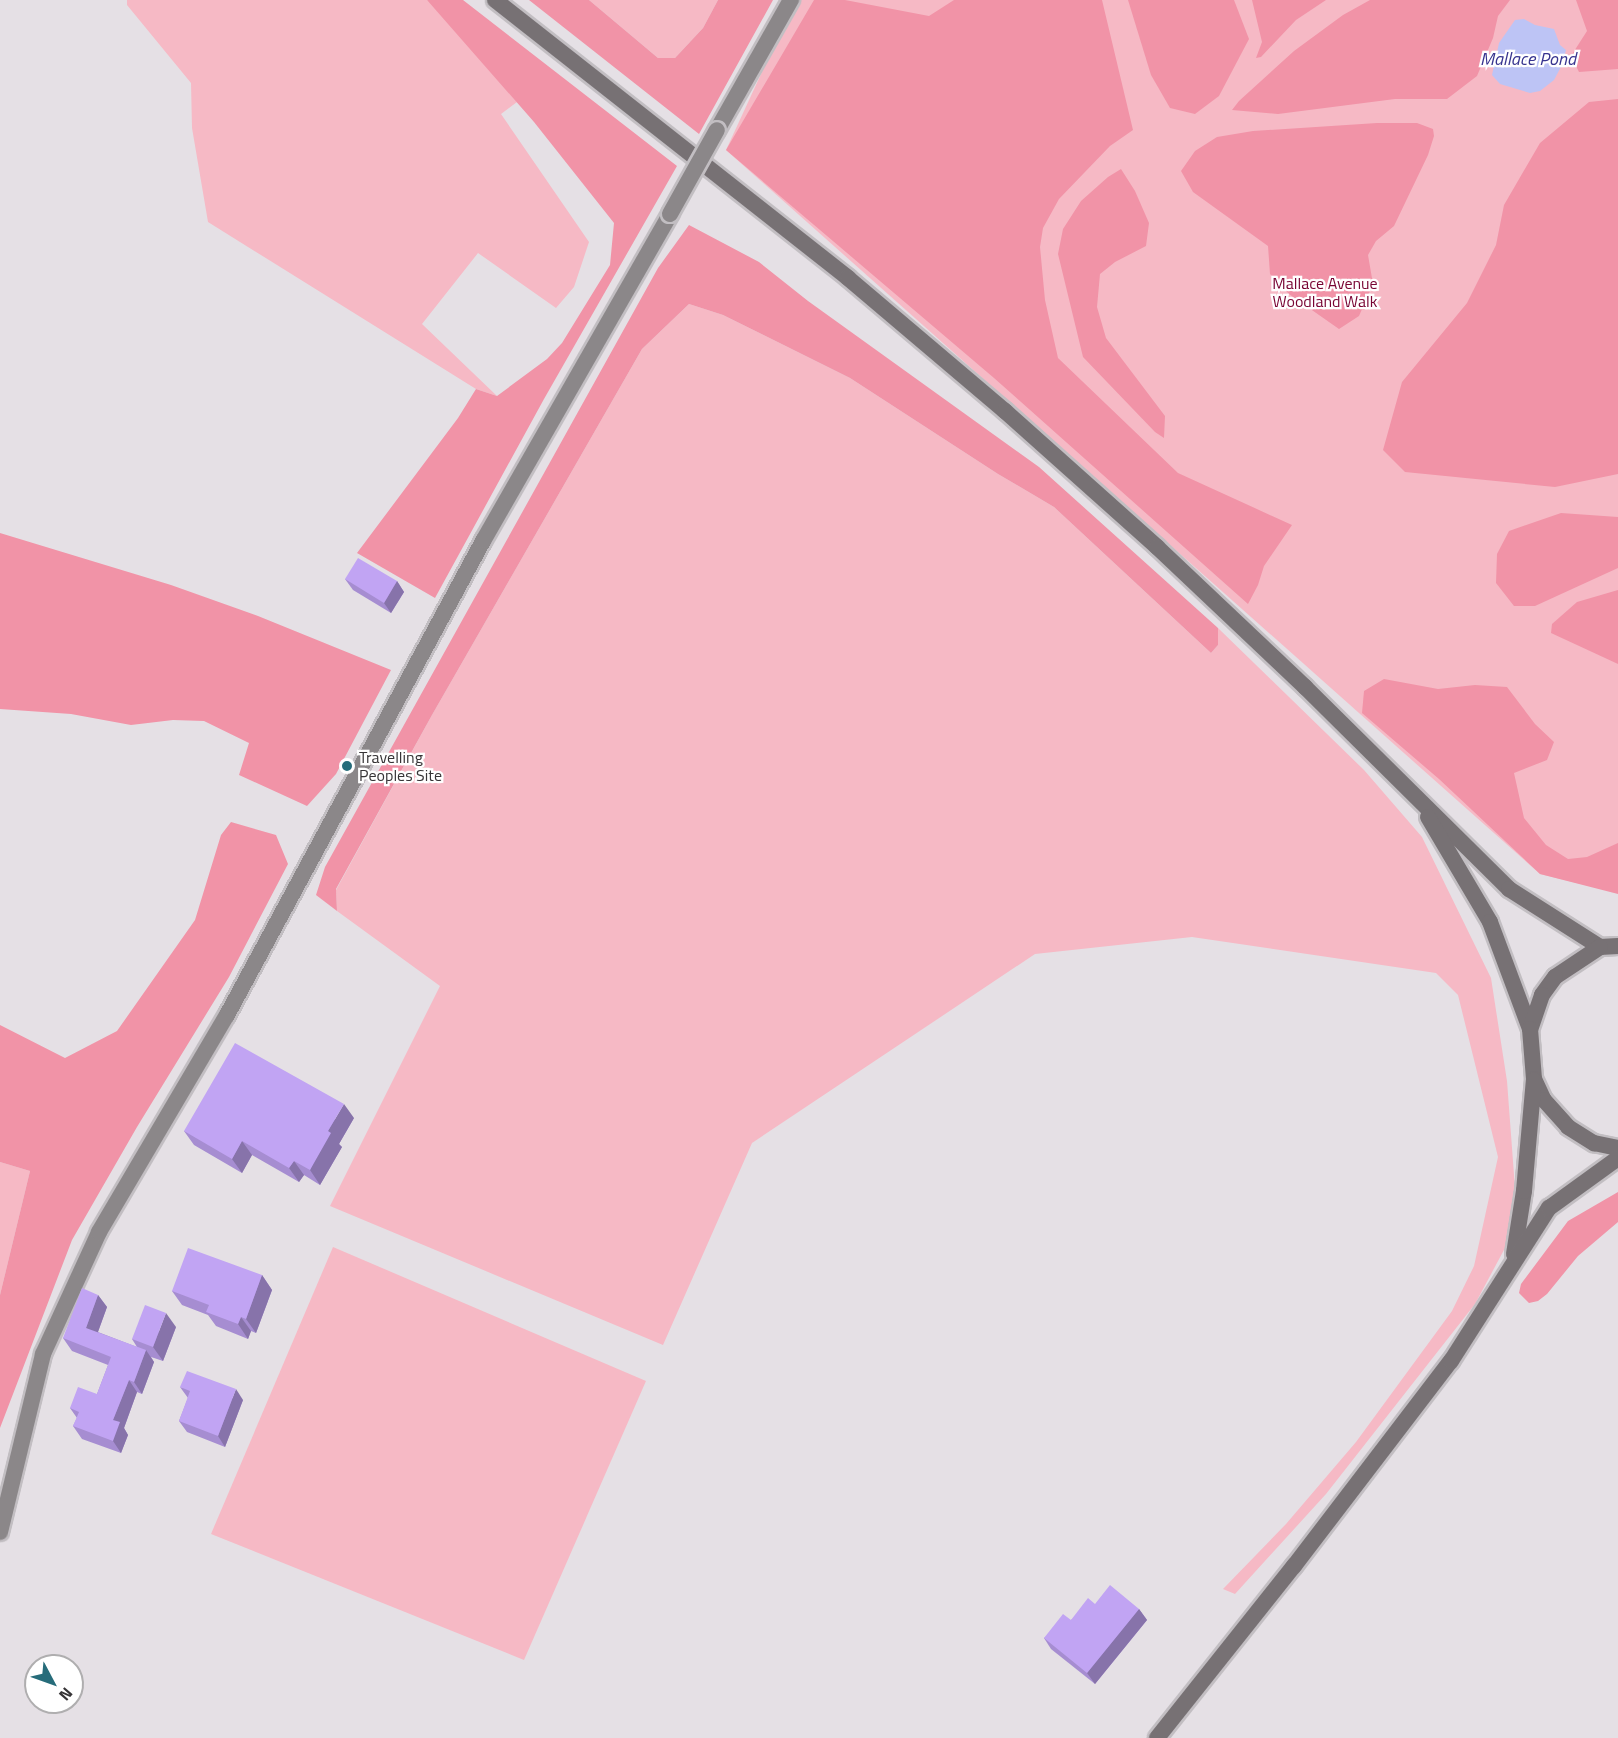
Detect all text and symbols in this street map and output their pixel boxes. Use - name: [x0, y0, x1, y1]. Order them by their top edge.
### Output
- water label: Mallace Pond: [1480, 48, 1576, 70]
- park label: Mallace Avenue Woodland Walk: [1272, 273, 1378, 311]
- place label: Travelling Peoples Site: [359, 747, 442, 785]
- marker: Travelling Peoples Site: [340, 759, 354, 773]
- north arrow: [24, 1654, 84, 1714]
- text: N: [53, 1682, 79, 1707]

